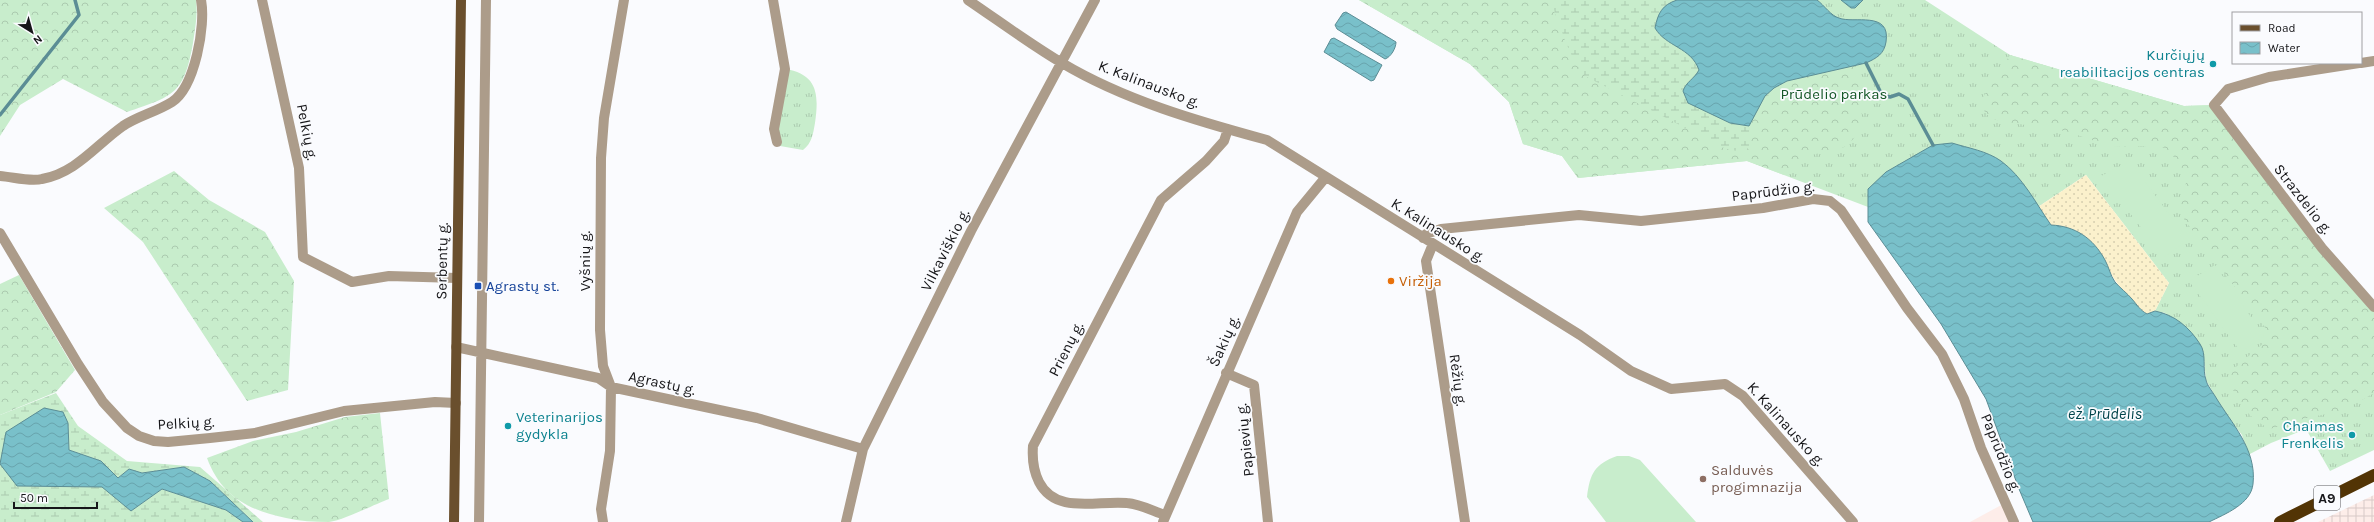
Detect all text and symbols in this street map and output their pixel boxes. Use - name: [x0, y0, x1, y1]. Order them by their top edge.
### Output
- north arrow: [12, 12, 52, 52]
- legend: [2232, 12, 2362, 64]
- text: Road: [2268, 21, 2296, 35]
- text: N: [31, 32, 45, 47]
- text: Water: [2268, 41, 2301, 55]
- place label: Kurčiųjų reabilitacijos centras: [2059, 46, 2205, 81]
- street label: K. Kalinausko g.: [1096, 56, 1202, 112]
- marker: Kurčiųjų reabilitacijos centras: [2208, 59, 2218, 69]
- park label: Prūdelio parkas: [1781, 85, 1887, 103]
- street label: Pelkių g.: [293, 102, 321, 162]
- street label: Strazdelio g.: [2270, 160, 2336, 238]
- street label: Paprūdžio g.: [1731, 177, 1816, 205]
- street label: K. Kalinausko g.: [1388, 194, 1488, 266]
- street label: Vilkaviškio g.: [917, 206, 973, 294]
- street label: Serbentų g.: [432, 222, 452, 300]
- street label: Vyšnių g.: [576, 230, 594, 291]
- place label: Viržija: [1399, 272, 1442, 290]
- marker: Viržija: [1386, 276, 1396, 286]
- place label: Agrastų st.: [486, 277, 559, 295]
- marker: Agrastų st.: [473, 281, 483, 291]
- street label: Šakių g.: [1205, 312, 1243, 369]
- street label: Prienų g.: [1045, 318, 1087, 379]
- street label: Rėžių g.: [1445, 353, 1471, 407]
- street label: Agrastų g.: [627, 367, 697, 399]
- street label: K. Kalinausko g.: [1744, 378, 1829, 470]
- street label: Papievių g.: [1232, 402, 1258, 477]
- water label: ež. Prūdelis: [2068, 404, 2143, 423]
- place label: Veterinarijos gydykla: [516, 408, 603, 443]
- street label: Paprūdžio g.: [1977, 411, 2025, 495]
- street label: Pelkių g.: [157, 413, 215, 433]
- place label: Chaimas Frenkelis: [2281, 417, 2344, 452]
- marker: Veterinarijos gydykla: [503, 421, 513, 431]
- marker: Chaimas Frenkelis: [2347, 430, 2357, 440]
- place label: Salduvės progimnazija: [1711, 461, 1802, 496]
- marker: Salduvės progimnazija: [1698, 474, 1708, 484]
- scale bar: [14, 484, 97, 510]
- road number: A9: [2314, 486, 2340, 510]
- text: 50 m: [20, 491, 48, 505]

